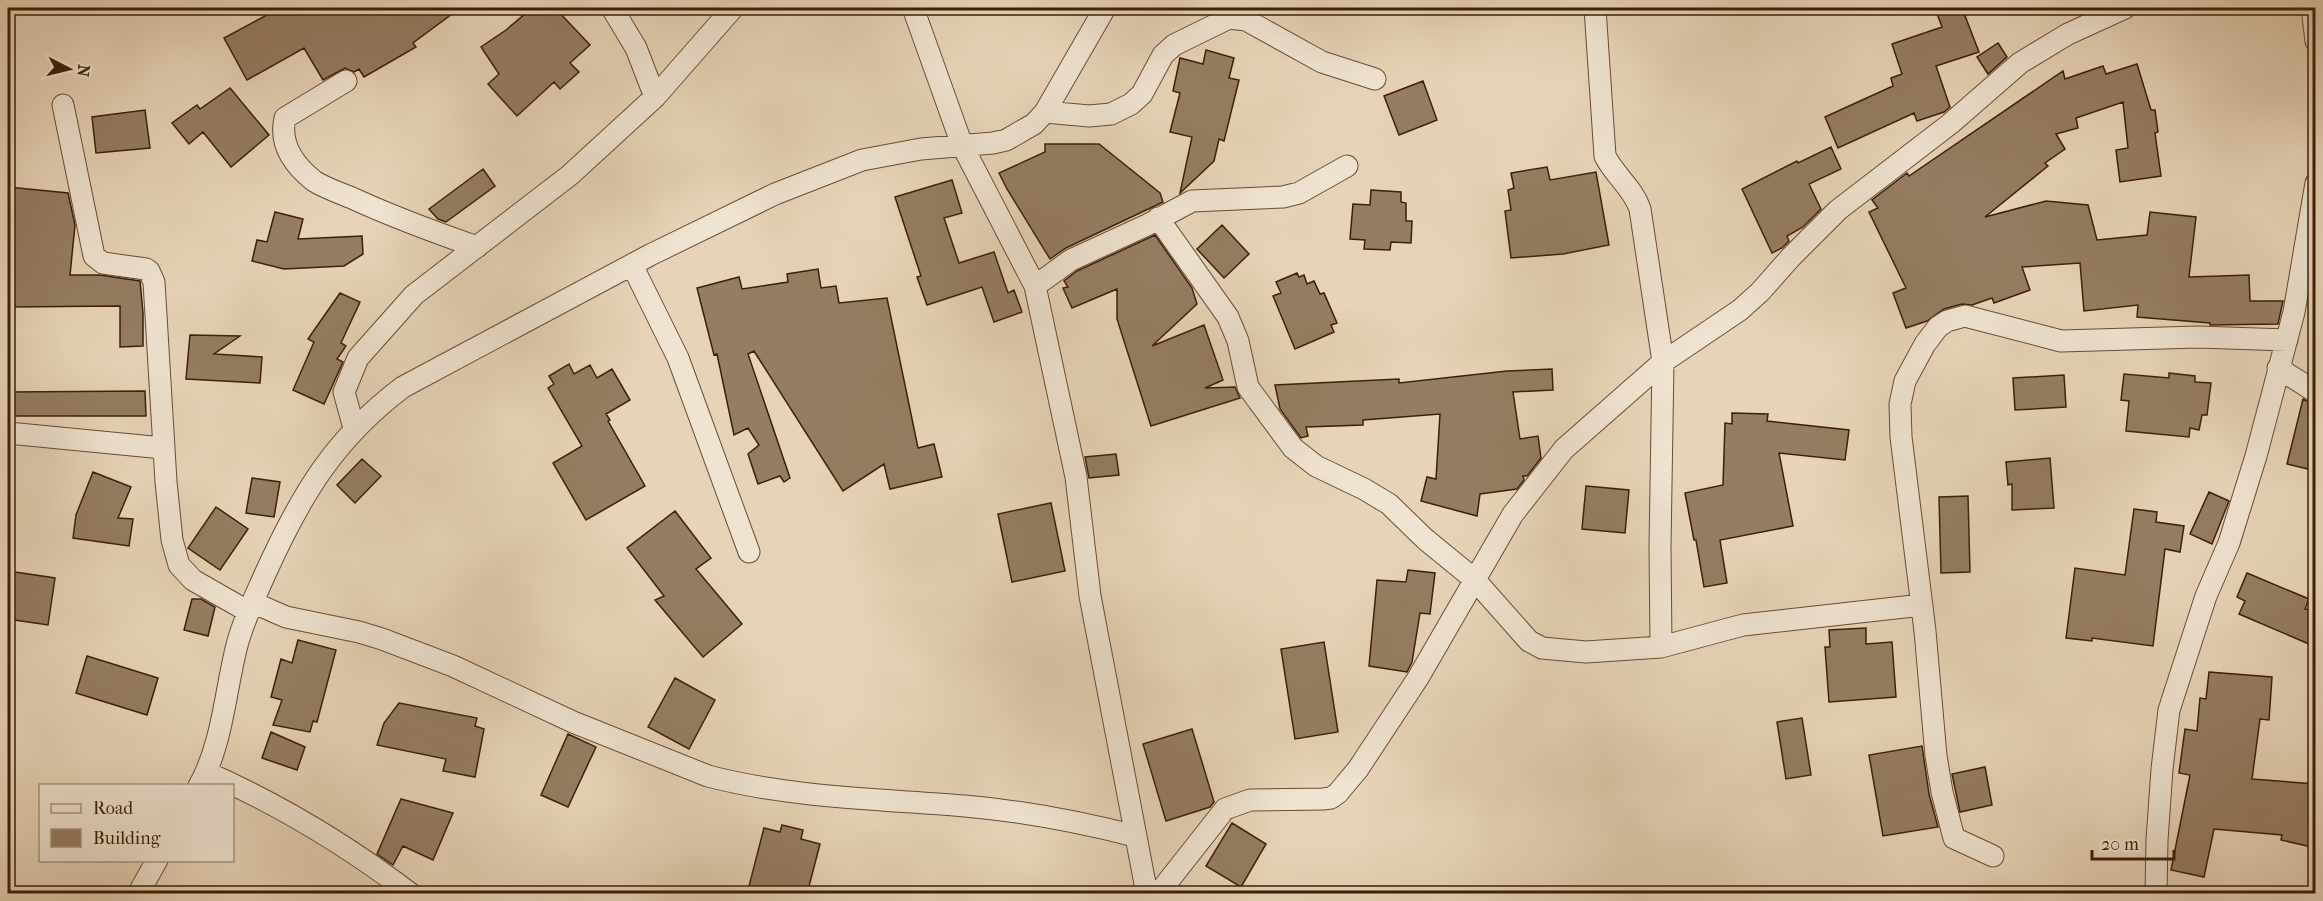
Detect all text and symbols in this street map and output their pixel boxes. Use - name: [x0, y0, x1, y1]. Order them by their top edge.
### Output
- north arrow: [39, 39, 99, 99]
- text: N: [73, 64, 94, 79]
- legend: [39, 784, 234, 862]
- text: Road: [93, 798, 133, 819]
- scale bar: [2092, 823, 2174, 861]
- text: Building: [93, 828, 161, 849]
- text: 20 m: [2101, 834, 2139, 855]

